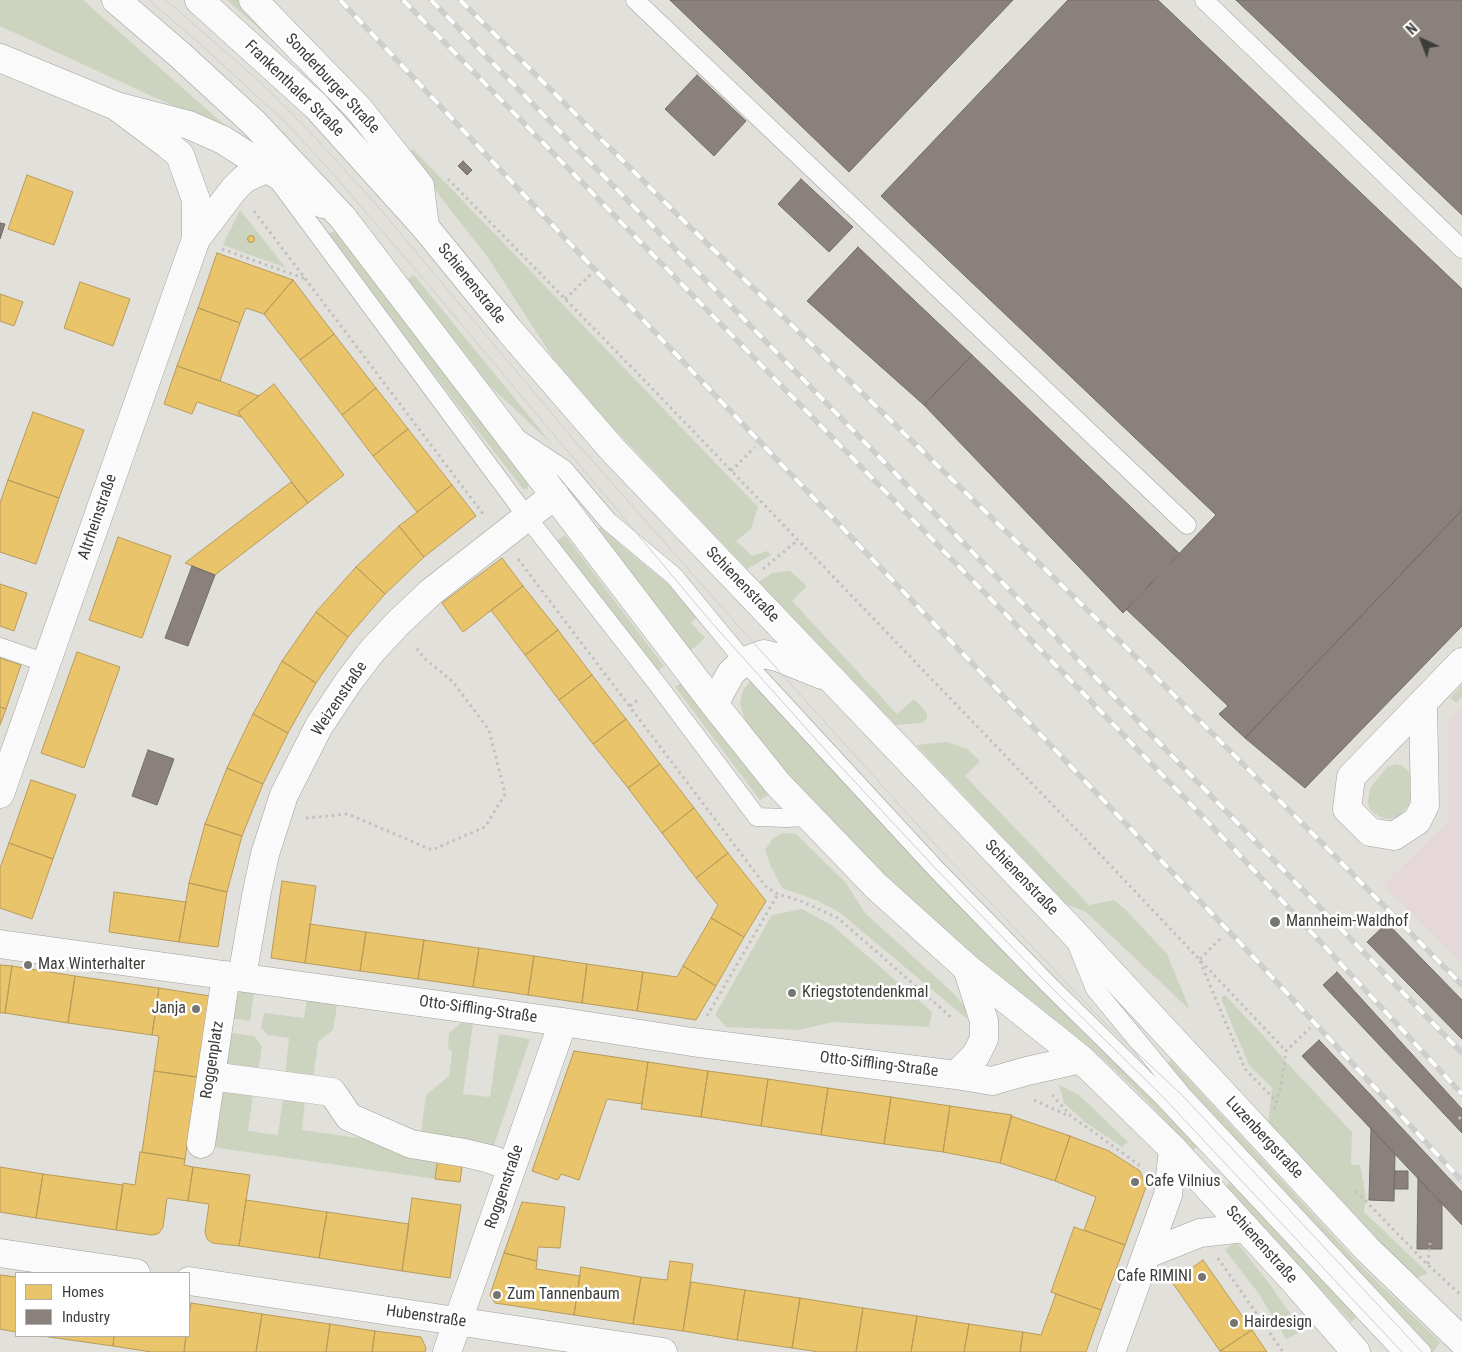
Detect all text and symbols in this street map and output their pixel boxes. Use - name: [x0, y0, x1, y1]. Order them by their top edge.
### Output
- north arrow: [1397, 15, 1447, 65]
- text: N: [1403, 20, 1420, 38]
- street label: Sonderburger Straße: [281, 30, 383, 138]
- street label: Frankenthaler Straße: [240, 37, 348, 141]
- street label: Schienenstraße: [433, 240, 509, 328]
- street label: Altrheinstraße: [74, 472, 122, 562]
- street label: Schienenstraße: [701, 543, 783, 627]
- street label: Weizenstraße: [308, 658, 372, 740]
- street label: Schienenstraße: [980, 836, 1062, 920]
- place label: Mannheim-Waldhof: [1286, 912, 1408, 932]
- marker: Mannheim-Waldhof: [1268, 915, 1282, 929]
- place label: Max Winterhalter: [38, 955, 145, 975]
- marker: Max Winterhalter: [22, 959, 34, 971]
- place label: Kriegstotendenkmal: [802, 983, 928, 1003]
- marker: Kriegstotendenkmal: [786, 987, 798, 999]
- street label: Otto-Siffling-Straße: [418, 992, 538, 1028]
- place label: Janja: [152, 999, 186, 1019]
- marker: Janja: [190, 1003, 202, 1015]
- street label: Roggenplatz: [197, 1020, 229, 1100]
- street label: Otto-Siffling-Straße: [819, 1048, 939, 1082]
- street label: Luzenbergstraße: [1221, 1093, 1307, 1183]
- street label: Roggenstraße: [482, 1142, 528, 1232]
- place label: Cafe Vilnius: [1145, 1172, 1221, 1192]
- marker: Cafe Vilnius: [1129, 1176, 1141, 1188]
- street label: Schienenstraße: [1221, 1202, 1301, 1288]
- place label: Cafe RIMINI: [1117, 1267, 1192, 1287]
- marker: Cafe RIMINI: [1196, 1271, 1208, 1283]
- legend: [15, 1272, 190, 1337]
- text: Homes: [62, 1283, 104, 1301]
- place label: Zum Tannenbaum: [507, 1285, 620, 1305]
- marker: Zum Tannenbaum: [491, 1289, 503, 1301]
- street label: Hubenstraße: [385, 1302, 467, 1332]
- text: Industry: [62, 1308, 110, 1326]
- place label: Hairdesign: [1244, 1313, 1312, 1333]
- marker: Hairdesign: [1228, 1317, 1240, 1329]

